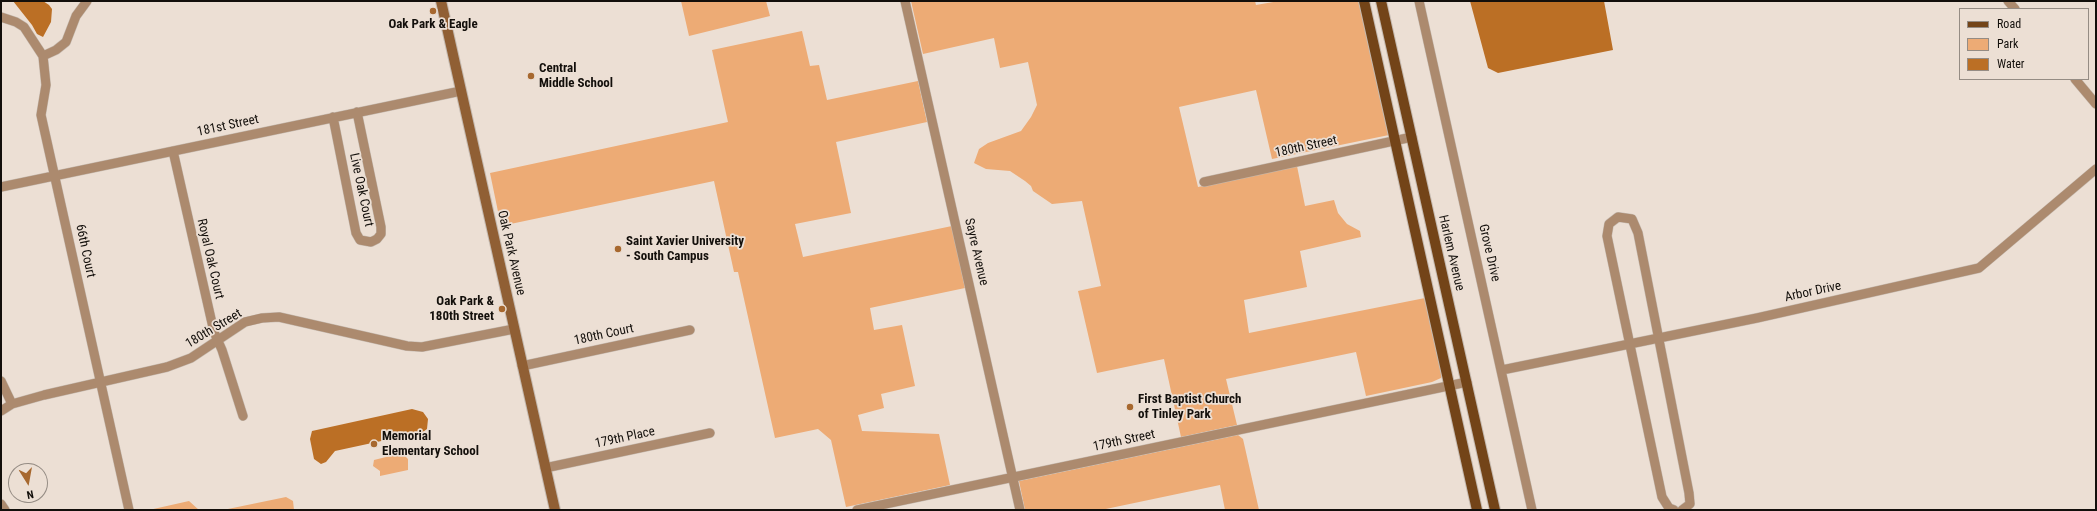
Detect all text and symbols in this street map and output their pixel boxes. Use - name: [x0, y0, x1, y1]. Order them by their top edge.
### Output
- marker: Oak Park & Eagle: [428, 6, 438, 16]
- legend: [1959, 8, 2089, 80]
- place label: Oak Park & Eagle: [388, 17, 478, 33]
- text: Road: [1997, 17, 2021, 31]
- text: Park: [1997, 37, 2018, 51]
- text: Water: [1997, 57, 2025, 71]
- place label: Central Middle School: [539, 61, 613, 92]
- marker: Central Middle School: [526, 71, 536, 81]
- street label: 181st Street: [196, 112, 260, 140]
- street label: 180th Street: [1274, 133, 1338, 161]
- street label: Live Oak Court: [346, 152, 376, 228]
- street label: Oak Park Avenue: [494, 209, 528, 297]
- street label: Harlem Avenue: [1435, 213, 1467, 293]
- street label: Royal Oak Court: [193, 217, 227, 301]
- street label: Sayre Avenue: [961, 217, 991, 287]
- street label: 66th Court: [72, 223, 98, 279]
- street label: Grove Drive: [1475, 223, 1503, 283]
- place label: Saint Xavier University - South Campus: [626, 234, 744, 265]
- marker: Saint Xavier University - South Campus: [613, 244, 623, 254]
- street label: Arbor Drive: [1783, 278, 1843, 306]
- place label: Oak Park & 180th Street: [429, 294, 494, 325]
- marker: Oak Park & 180th Street: [497, 304, 507, 314]
- street label: 180th Street: [183, 306, 245, 352]
- street label: 180th Court: [573, 321, 635, 349]
- place label: First Baptist Church of Tinley Park: [1138, 392, 1241, 423]
- marker: First Baptist Church of Tinley Park: [1125, 402, 1135, 412]
- street label: 179th Place: [594, 424, 656, 452]
- street label: 179th Street: [1092, 427, 1156, 455]
- place label: Memorial Elementary School: [382, 429, 479, 460]
- marker: Memorial Elementary School: [369, 439, 379, 449]
- north arrow: [8, 463, 48, 503]
- text: N: [26, 487, 35, 501]

